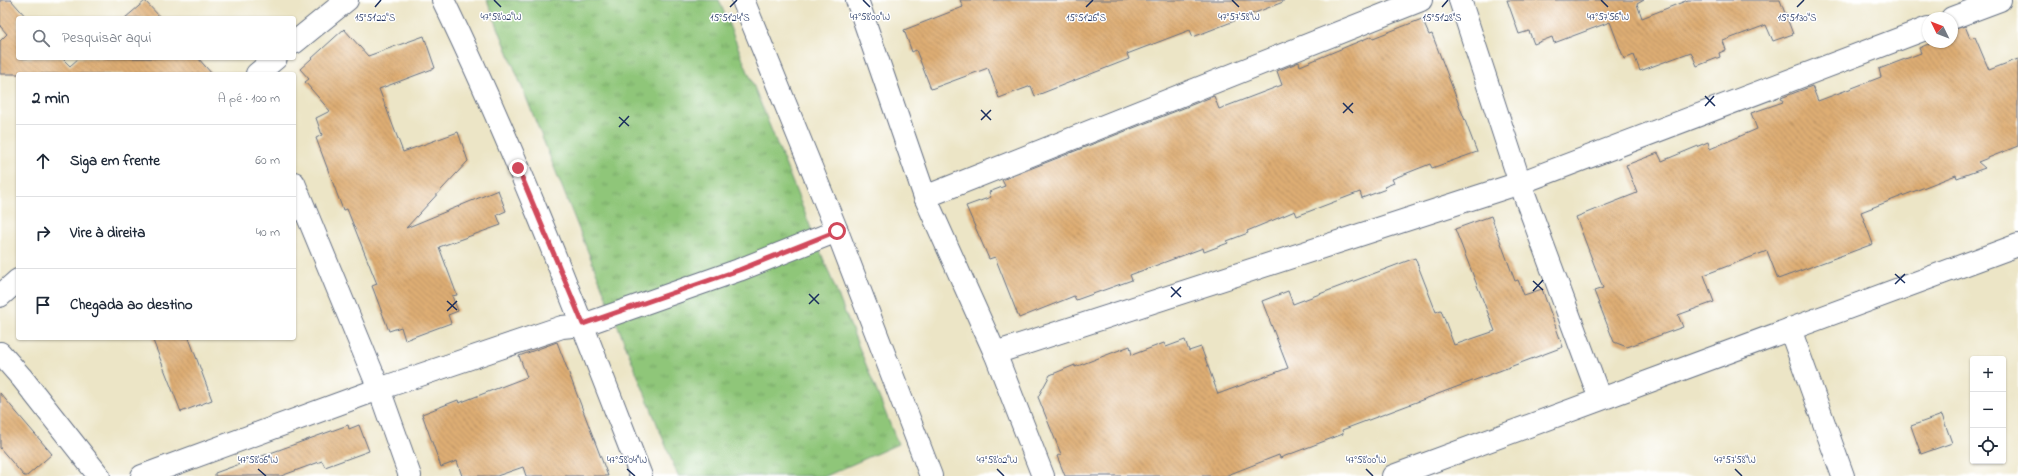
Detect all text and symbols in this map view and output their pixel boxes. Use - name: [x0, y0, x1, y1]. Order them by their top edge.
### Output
- text: 47°58'02"W: [481, 10, 522, 25]
- text: 47°58'00"W: [850, 10, 890, 25]
- text: 47°57'58"W: [1218, 10, 1260, 25]
- text: 47°57'56"W: [1587, 10, 1629, 25]
- text: 15°51'22"S: [355, 11, 396, 26]
- text: 15°51'24"S: [710, 11, 750, 26]
- text: 15°51'26"S: [1066, 11, 1106, 26]
- text: 15°51'28"S: [1422, 11, 1462, 26]
- text: 15°51'30"S: [1778, 11, 1817, 26]
- north arrow: [1922, 12, 1958, 48]
- search box: [16, 16, 296, 60]
- icon: search: [30, 27, 52, 49]
- text: Pesquisar aqui: [62, 27, 151, 49]
- text: 2 min: [32, 86, 69, 111]
- text: A pé · 100 m: [218, 89, 280, 108]
- icon: ahead: [32, 150, 54, 172]
- text: Siga em frente: [70, 150, 160, 172]
- text: 60 m: [255, 151, 280, 170]
- route end: [509, 159, 527, 177]
- icon: right: [32, 222, 54, 244]
- text: Vire à direita: [70, 222, 145, 244]
- route start: [828, 222, 846, 240]
- text: 40 m: [256, 223, 280, 242]
- icon: arrive: [32, 294, 54, 316]
- text: Chegada ao destino: [70, 294, 193, 316]
- map controls: [1970, 356, 2006, 464]
- button: +: [1970, 356, 2006, 392]
- button: −: [1970, 392, 2006, 428]
- button: locate: [1970, 428, 2006, 464]
- text: 47°58'06"W: [238, 453, 278, 468]
- text: 47°58'04"W: [607, 453, 647, 468]
- text: 47°58'02"W: [977, 453, 1018, 468]
- text: 47°58'00"W: [1346, 453, 1386, 468]
- text: 47°57'58"W: [1714, 453, 1756, 468]

